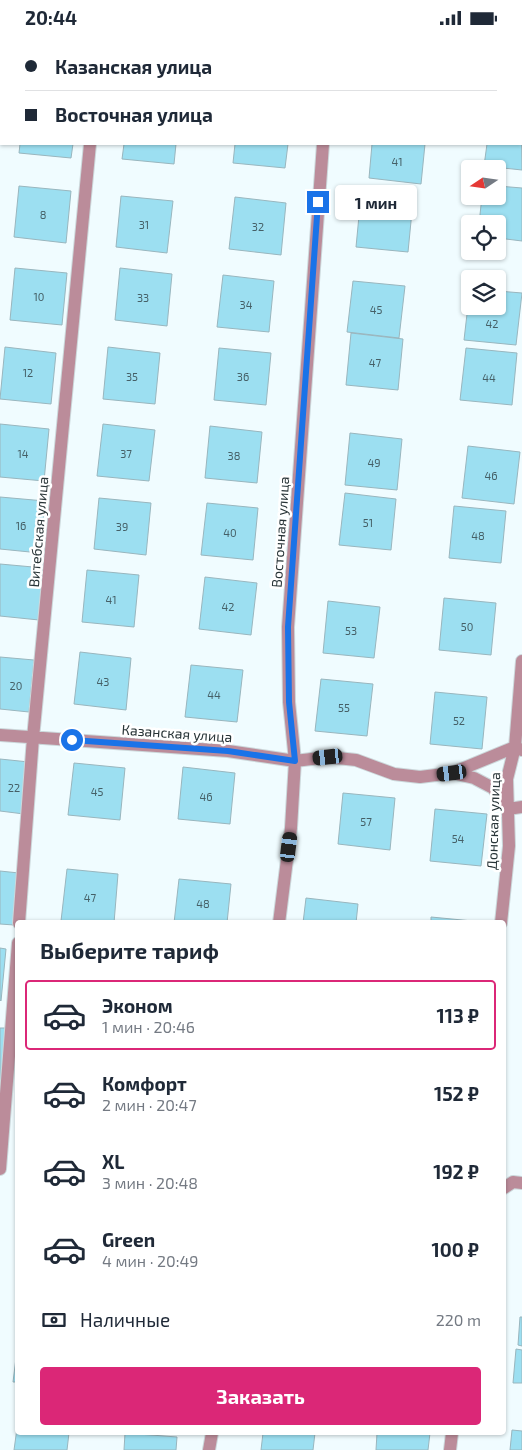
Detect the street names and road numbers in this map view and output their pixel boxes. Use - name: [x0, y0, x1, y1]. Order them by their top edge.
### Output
- street label: Витебская улица: [25, 476, 51, 588]
- street label: Восточная улица: [268, 476, 292, 588]
- street label: Казанская улица: [121, 721, 233, 745]
- street label: Донская улица: [483, 772, 503, 870]

